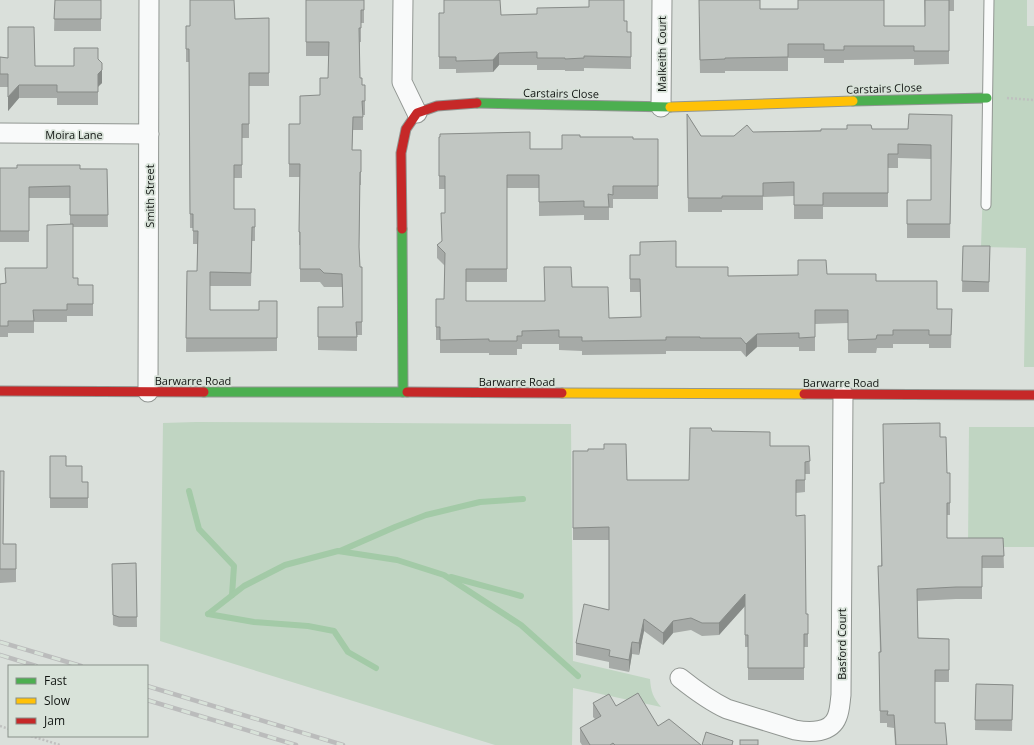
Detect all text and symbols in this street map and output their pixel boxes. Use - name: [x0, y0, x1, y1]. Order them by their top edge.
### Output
- street label: Malkeith Court: [654, 16, 669, 92]
- street label: Carstairs Close: [846, 79, 922, 97]
- street label: Carstairs Close: [523, 85, 599, 101]
- street label: Moira Lane: [45, 127, 103, 142]
- street label: Smith Street: [142, 164, 157, 228]
- street label: Barwarre Road: [155, 373, 231, 388]
- street label: Barwarre Road: [479, 374, 555, 389]
- street label: Barwarre Road: [803, 375, 879, 390]
- street label: Basford Court: [834, 608, 849, 680]
- legend: [8, 665, 148, 737]
- text: Fast: [44, 672, 67, 689]
- text: Slow: [44, 692, 71, 709]
- text: Jam: [43, 712, 65, 729]

